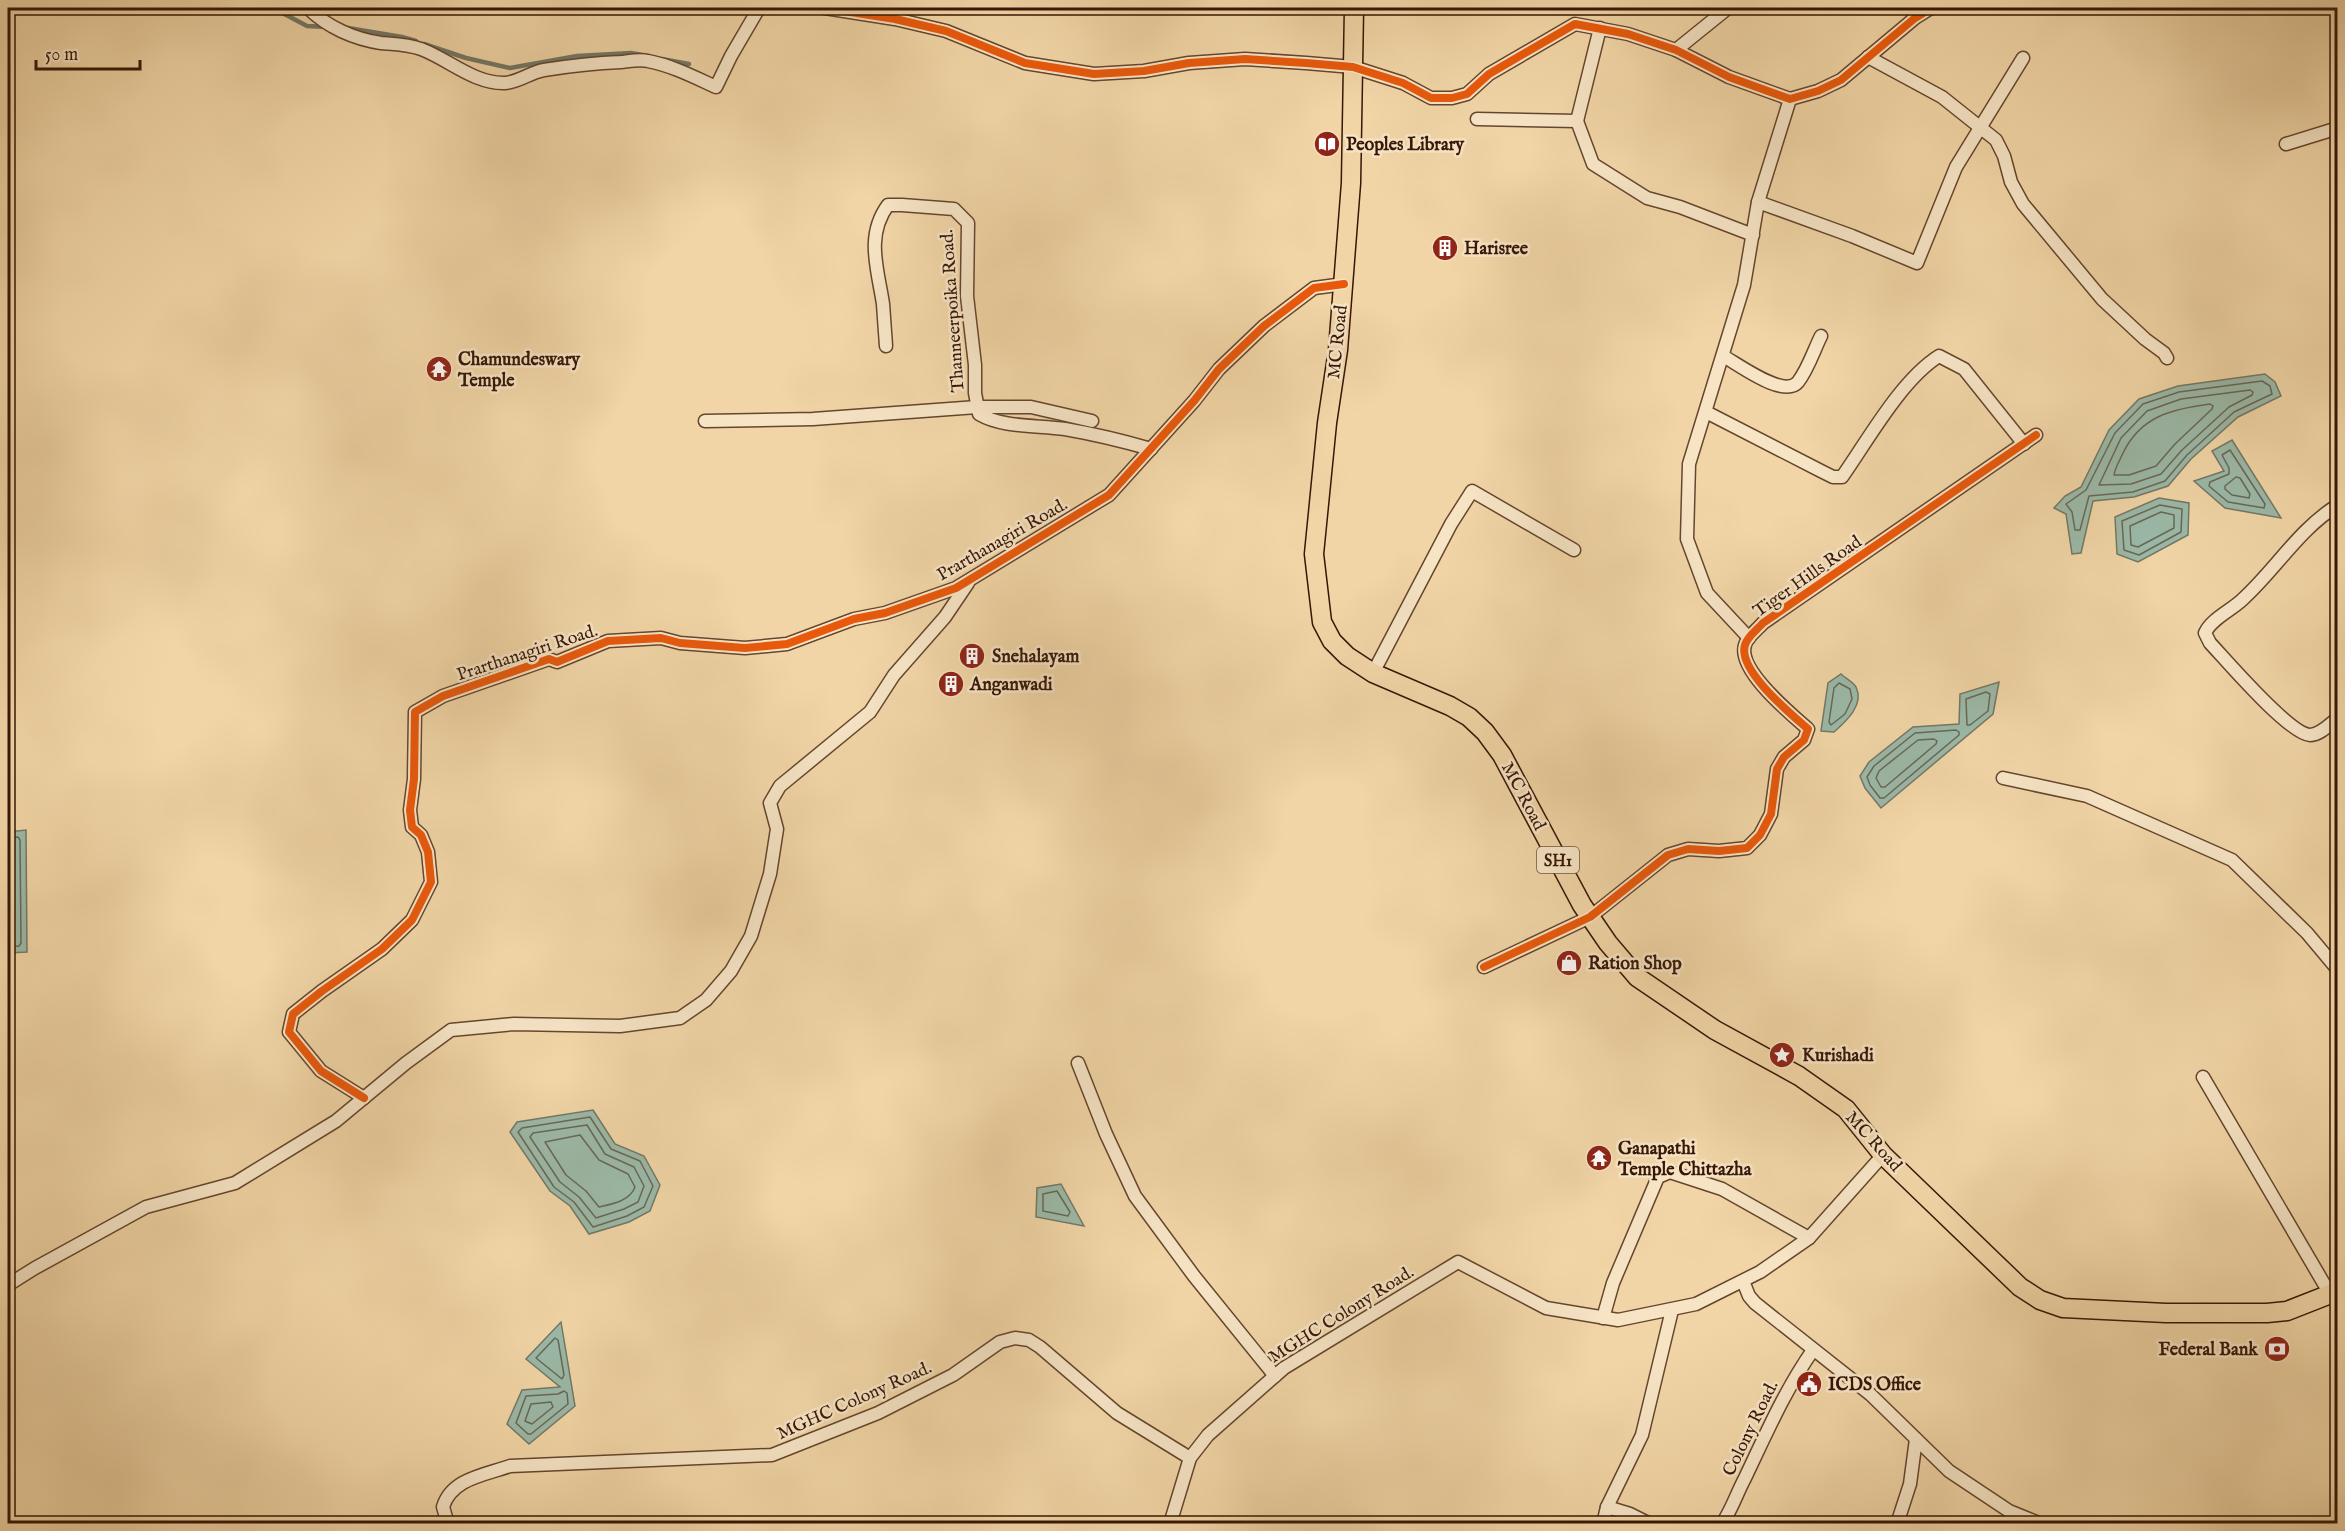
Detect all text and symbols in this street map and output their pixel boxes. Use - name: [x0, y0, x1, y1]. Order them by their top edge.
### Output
- scale bar: [36, 33, 140, 71]
- text: 50 m: [45, 44, 78, 67]
- library icon: Peoples Library: [1312, 129, 1342, 159]
- place label: Peoples Library: [1346, 134, 1465, 157]
- street label: Thanneerpoika Road.: [936, 229, 971, 393]
- building icon: Harisree: [1430, 233, 1460, 263]
- place label: Harisree: [1464, 238, 1529, 261]
- street label: MC Road: [1323, 304, 1354, 380]
- place label: Chamundeswary Temple: [457, 349, 581, 393]
- temple icon: Chamundeswary Temple: [424, 354, 454, 384]
- street label: Prarthanagiri Road.: [933, 494, 1072, 587]
- street label: Tiger Hills Road: [1749, 531, 1867, 623]
- street label: Prarthanagiri Road.: [454, 620, 601, 687]
- building icon: Snehalayam: [957, 641, 987, 671]
- place label: Snehalayam: [992, 646, 1079, 669]
- building icon: Anganwadi: [936, 669, 966, 699]
- place label: Anganwadi: [969, 674, 1053, 697]
- street label: MC Road: [1495, 759, 1550, 835]
- road number: SH1: [1537, 847, 1579, 873]
- shop icon: Ration Shop: [1554, 948, 1584, 978]
- place label: Ration Shop: [1588, 953, 1682, 976]
- place icon: Kurishadi: [1767, 1040, 1797, 1070]
- place label: Kurishadi: [1802, 1045, 1874, 1068]
- street label: MC Road: [1839, 1107, 1907, 1178]
- place label: Ganapathi Temple Chittazha: [1617, 1138, 1753, 1182]
- temple icon: Ganapathi Temple Chittazha: [1584, 1143, 1614, 1173]
- street label: MGHC Colony Road.: [1265, 1261, 1419, 1369]
- bank icon: Federal Bank: [2262, 1334, 2292, 1364]
- place label: Federal Bank: [2158, 1339, 2259, 1362]
- street label: MGHC Colony Road.: [774, 1357, 936, 1446]
- public building icon: ICDS Office: [1794, 1369, 1824, 1399]
- place label: ICDS Office: [1828, 1374, 1922, 1397]
- street label: Colony Road.: [1718, 1377, 1784, 1480]

